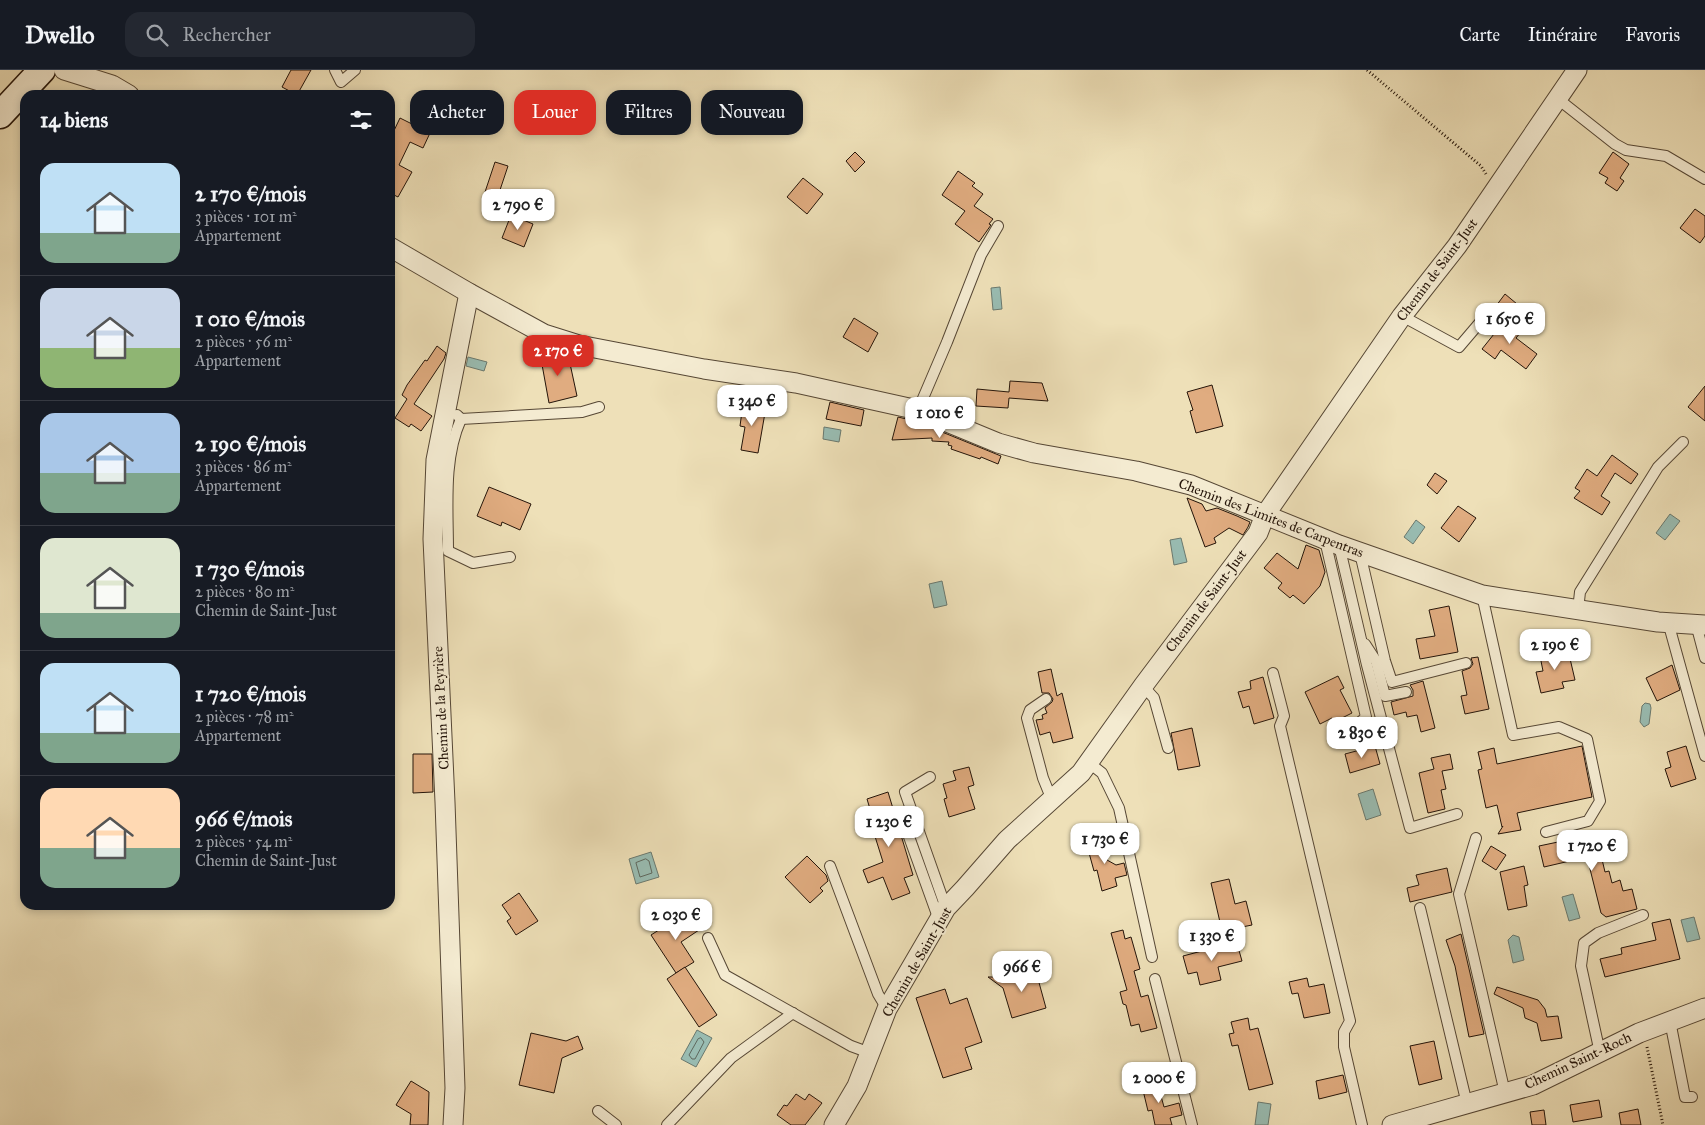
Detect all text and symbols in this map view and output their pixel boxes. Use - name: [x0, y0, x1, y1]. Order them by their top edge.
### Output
- search box: [125, 12, 475, 57]
- text: Dwello: [25, 20, 95, 50]
- icon: search: [143, 21, 171, 49]
- text: Rechercher: [183, 23, 271, 46]
- text: Carte: [1460, 24, 1500, 46]
- text: Itinéraire: [1528, 24, 1597, 46]
- text: Favoris: [1625, 24, 1680, 46]
- chip: Acheter: [410, 90, 504, 135]
- chip: Louer: [514, 90, 596, 135]
- chip: Filtres: [606, 90, 691, 135]
- chip: Nouveau: [701, 90, 803, 135]
- icon: filters: [347, 106, 375, 134]
- text: 14 biens: [40, 107, 108, 133]
- text: 2 170 €/mois: [195, 181, 306, 207]
- icon: home: [80, 183, 140, 243]
- pin: 2 790 €: [472, 189, 564, 231]
- text: 2 790 €: [493, 195, 543, 214]
- text: 3 pièces · 101 m²: [195, 207, 297, 226]
- street label: Chemin de Saint-Just: [1393, 215, 1482, 325]
- text: Appartement: [195, 226, 281, 245]
- pin: 1 650 €: [1464, 302, 1556, 345]
- text: 1 010 €/mois: [195, 306, 305, 332]
- icon: home: [80, 308, 140, 368]
- text: 1 650 €: [1486, 309, 1534, 328]
- text: 2 pièces · 56 m²: [195, 332, 292, 351]
- pin: 2 170 €: [512, 334, 604, 377]
- text: 2 170 €: [534, 341, 582, 360]
- text: Appartement: [195, 351, 281, 370]
- pin: 1 340 €: [706, 384, 798, 427]
- text: 1 340 €: [728, 391, 776, 410]
- pin: 1 010 €: [894, 396, 986, 439]
- text: 1 010 €: [916, 403, 964, 422]
- text: 2 190 €/mois: [195, 431, 306, 457]
- icon: home: [80, 433, 140, 493]
- text: 3 pièces · 86 m²: [195, 457, 292, 476]
- street label: Chemin des Limites de Carpentras: [1176, 475, 1366, 561]
- text: Appartement: [195, 476, 281, 495]
- street label: Chemin de Saint-Just: [1162, 546, 1251, 656]
- text: 1 730 €/mois: [195, 556, 304, 582]
- icon: home: [80, 558, 140, 618]
- text: 2 pièces · 80 m²: [195, 582, 294, 601]
- text: Chemin de Saint-Just: [195, 601, 337, 620]
- pin: 2 190 €: [1509, 628, 1601, 671]
- text: 2 190 €: [1531, 635, 1579, 654]
- street label: Chemin de la Peyrière: [429, 646, 453, 770]
- text: 1 720 €/mois: [195, 681, 306, 707]
- icon: home: [80, 683, 140, 743]
- text: 2 pièces · 78 m²: [195, 707, 294, 726]
- pin: 2 830 €: [1316, 716, 1408, 759]
- text: 2 830 €: [1338, 723, 1386, 742]
- text: Appartement: [195, 726, 281, 745]
- text: 966 €/mois: [195, 806, 292, 832]
- pin: 1 230 €: [843, 806, 935, 848]
- icon: home: [80, 808, 140, 868]
- text: 1 230 €: [866, 812, 912, 831]
- pin: 1 730 €: [1059, 822, 1151, 865]
- text: 1 730 €: [1081, 829, 1129, 848]
- pin: 1 720 €: [1546, 830, 1638, 872]
- text: 2 pièces · 54 m²: [195, 832, 292, 851]
- text: 1 720 €: [1568, 836, 1616, 855]
- text: Chemin de Saint-Just: [195, 851, 337, 870]
- pin: 2 030 €: [630, 898, 722, 941]
- street label: Chemin de Saint-Just: [879, 904, 956, 1020]
- text: 2 030 €: [651, 905, 701, 924]
- pin: 1 330 €: [1166, 920, 1258, 962]
- text: 1 330 €: [1189, 926, 1235, 945]
- pin: 966 €: [987, 950, 1057, 993]
- text: 966 €: [1003, 957, 1041, 976]
- street label: Chemin Saint-Roch: [1522, 1029, 1634, 1093]
- pin: 2 000 €: [1113, 1062, 1205, 1104]
- text: 2 000 €: [1133, 1068, 1185, 1087]

